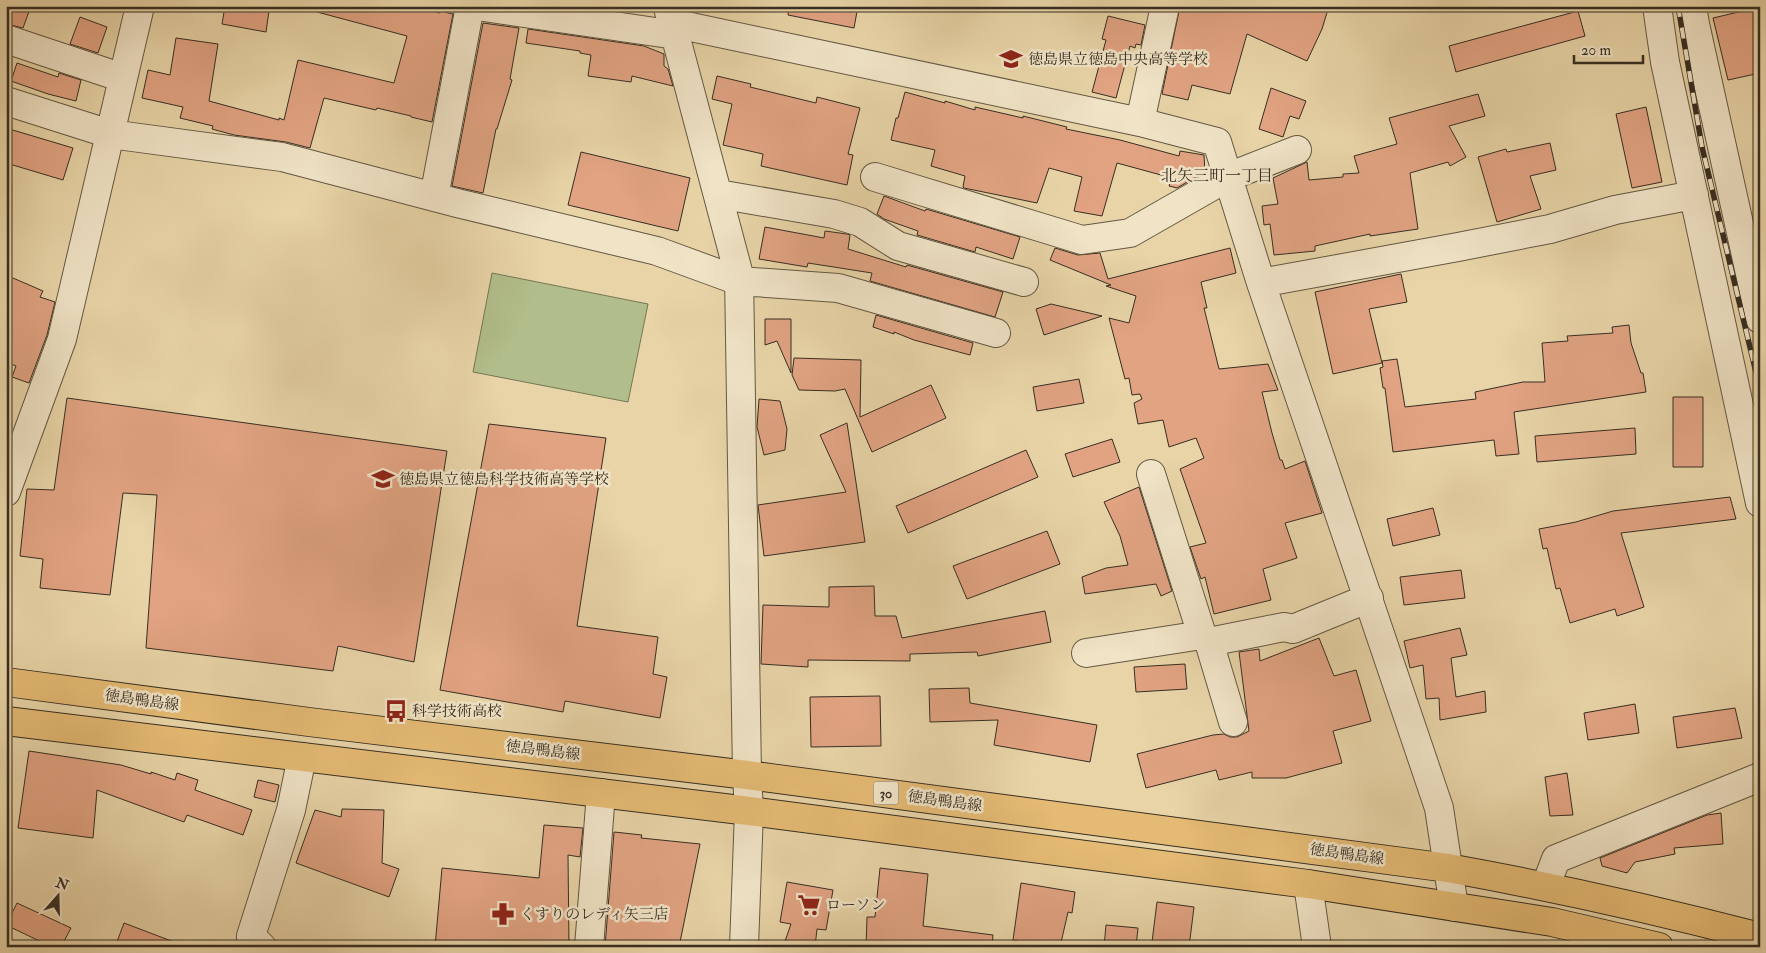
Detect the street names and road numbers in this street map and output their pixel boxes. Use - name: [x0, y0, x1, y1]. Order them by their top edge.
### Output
- street label: 徳島鴨島線: [103, 686, 180, 715]
- street label: 徳島鴨島線: [505, 736, 581, 764]
- road number: 30: [874, 781, 898, 804]
- street label: 徳島鴨島線: [906, 787, 983, 816]
- street label: 徳島鴨島線: [1308, 840, 1385, 869]

